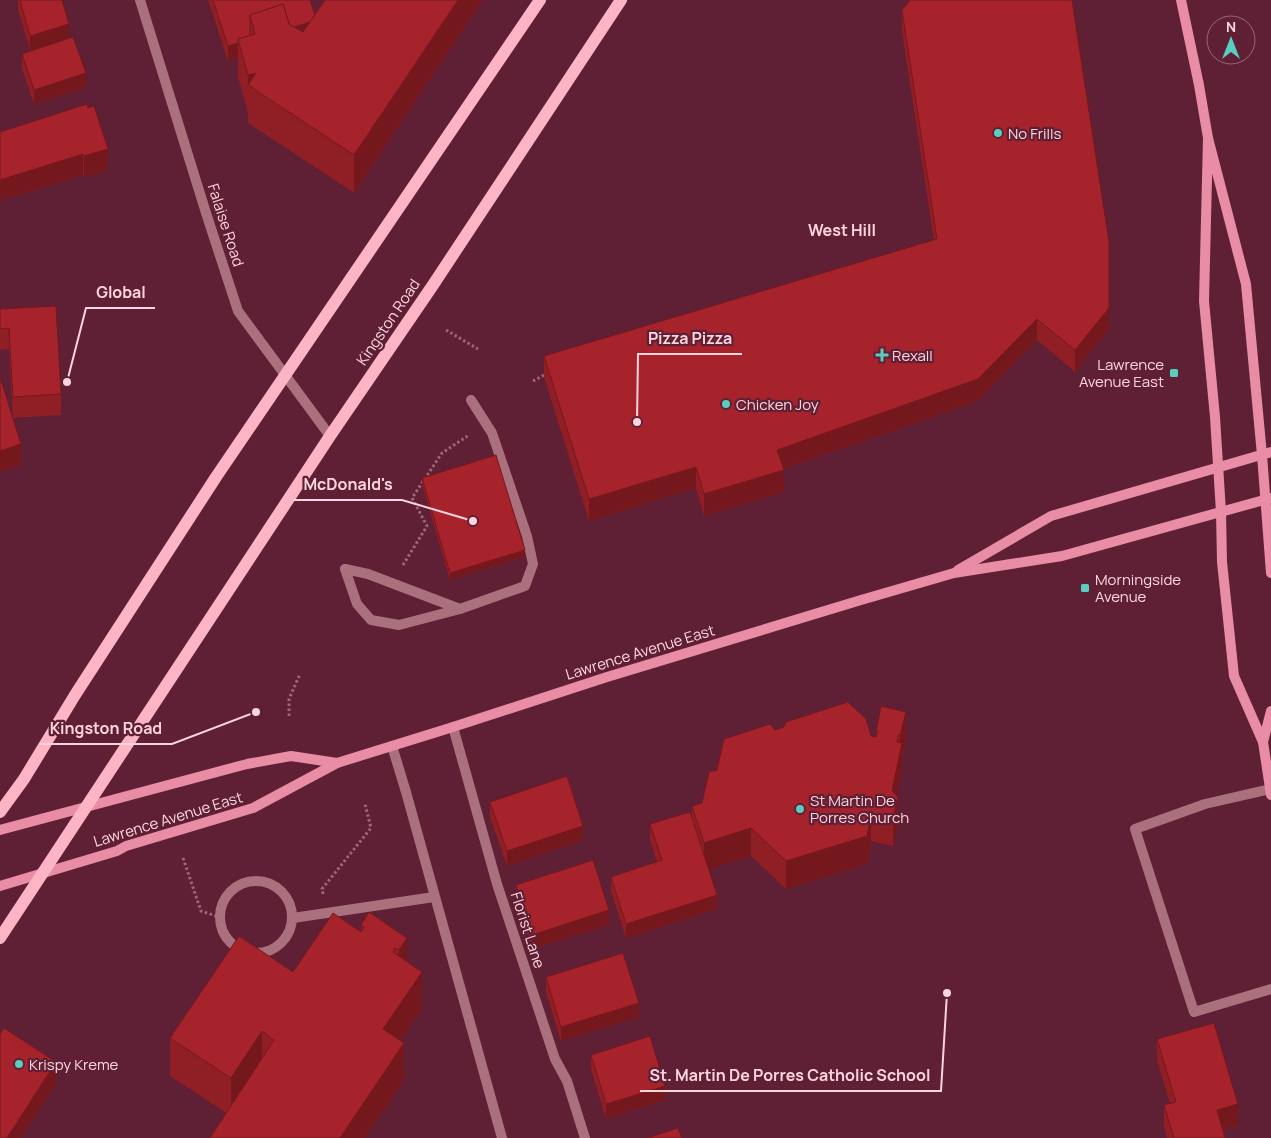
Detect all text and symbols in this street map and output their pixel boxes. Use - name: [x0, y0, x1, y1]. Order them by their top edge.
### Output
- north arrow: [1206, 15, 1256, 65]
- text: N: [1226, 17, 1236, 36]
- place label: No Frills: [1008, 123, 1062, 144]
- marker: No Frills: [992, 127, 1004, 139]
- street label: Falaise Road: [203, 181, 249, 269]
- district label: West Hill: [808, 219, 876, 241]
- street label: Kingston Road: [351, 275, 425, 369]
- callout: Global: [86, 277, 155, 308]
- text: Global: [96, 281, 146, 303]
- callout: Pizza Pizza: [638, 323, 742, 354]
- text: Pizza Pizza: [648, 327, 732, 349]
- place label: Rexall: [892, 345, 933, 366]
- marker: Rexall: [876, 349, 888, 361]
- place label: Lawrence Avenue East: [1079, 354, 1164, 392]
- marker: Lawrence Avenue East: [1168, 367, 1180, 379]
- place label: Chicken Joy: [736, 394, 819, 415]
- marker: Chicken Joy: [720, 398, 732, 410]
- callout: McDonald's: [293, 469, 402, 500]
- text: McDonald's: [303, 473, 393, 495]
- place label: Morningside Avenue: [1095, 569, 1181, 607]
- marker: Morningside Avenue: [1079, 582, 1091, 594]
- street label: Lawrence Avenue East: [563, 619, 717, 685]
- callout: Kingston Road: [40, 713, 172, 744]
- text: Kingston Road: [50, 717, 162, 739]
- street label: Lawrence Avenue East: [91, 786, 245, 852]
- place label: St Martin De Porres Church: [810, 790, 909, 828]
- marker: St Martin De Porres Church: [794, 803, 806, 815]
- street label: Florist Lane: [506, 889, 550, 971]
- place label: Krispy Kreme: [29, 1054, 119, 1075]
- marker: Krispy Kreme: [13, 1058, 25, 1070]
- callout: St. Martin De Porres Catholic School: [640, 1060, 941, 1091]
- text: St. Martin De Porres Catholic School: [650, 1064, 930, 1086]

